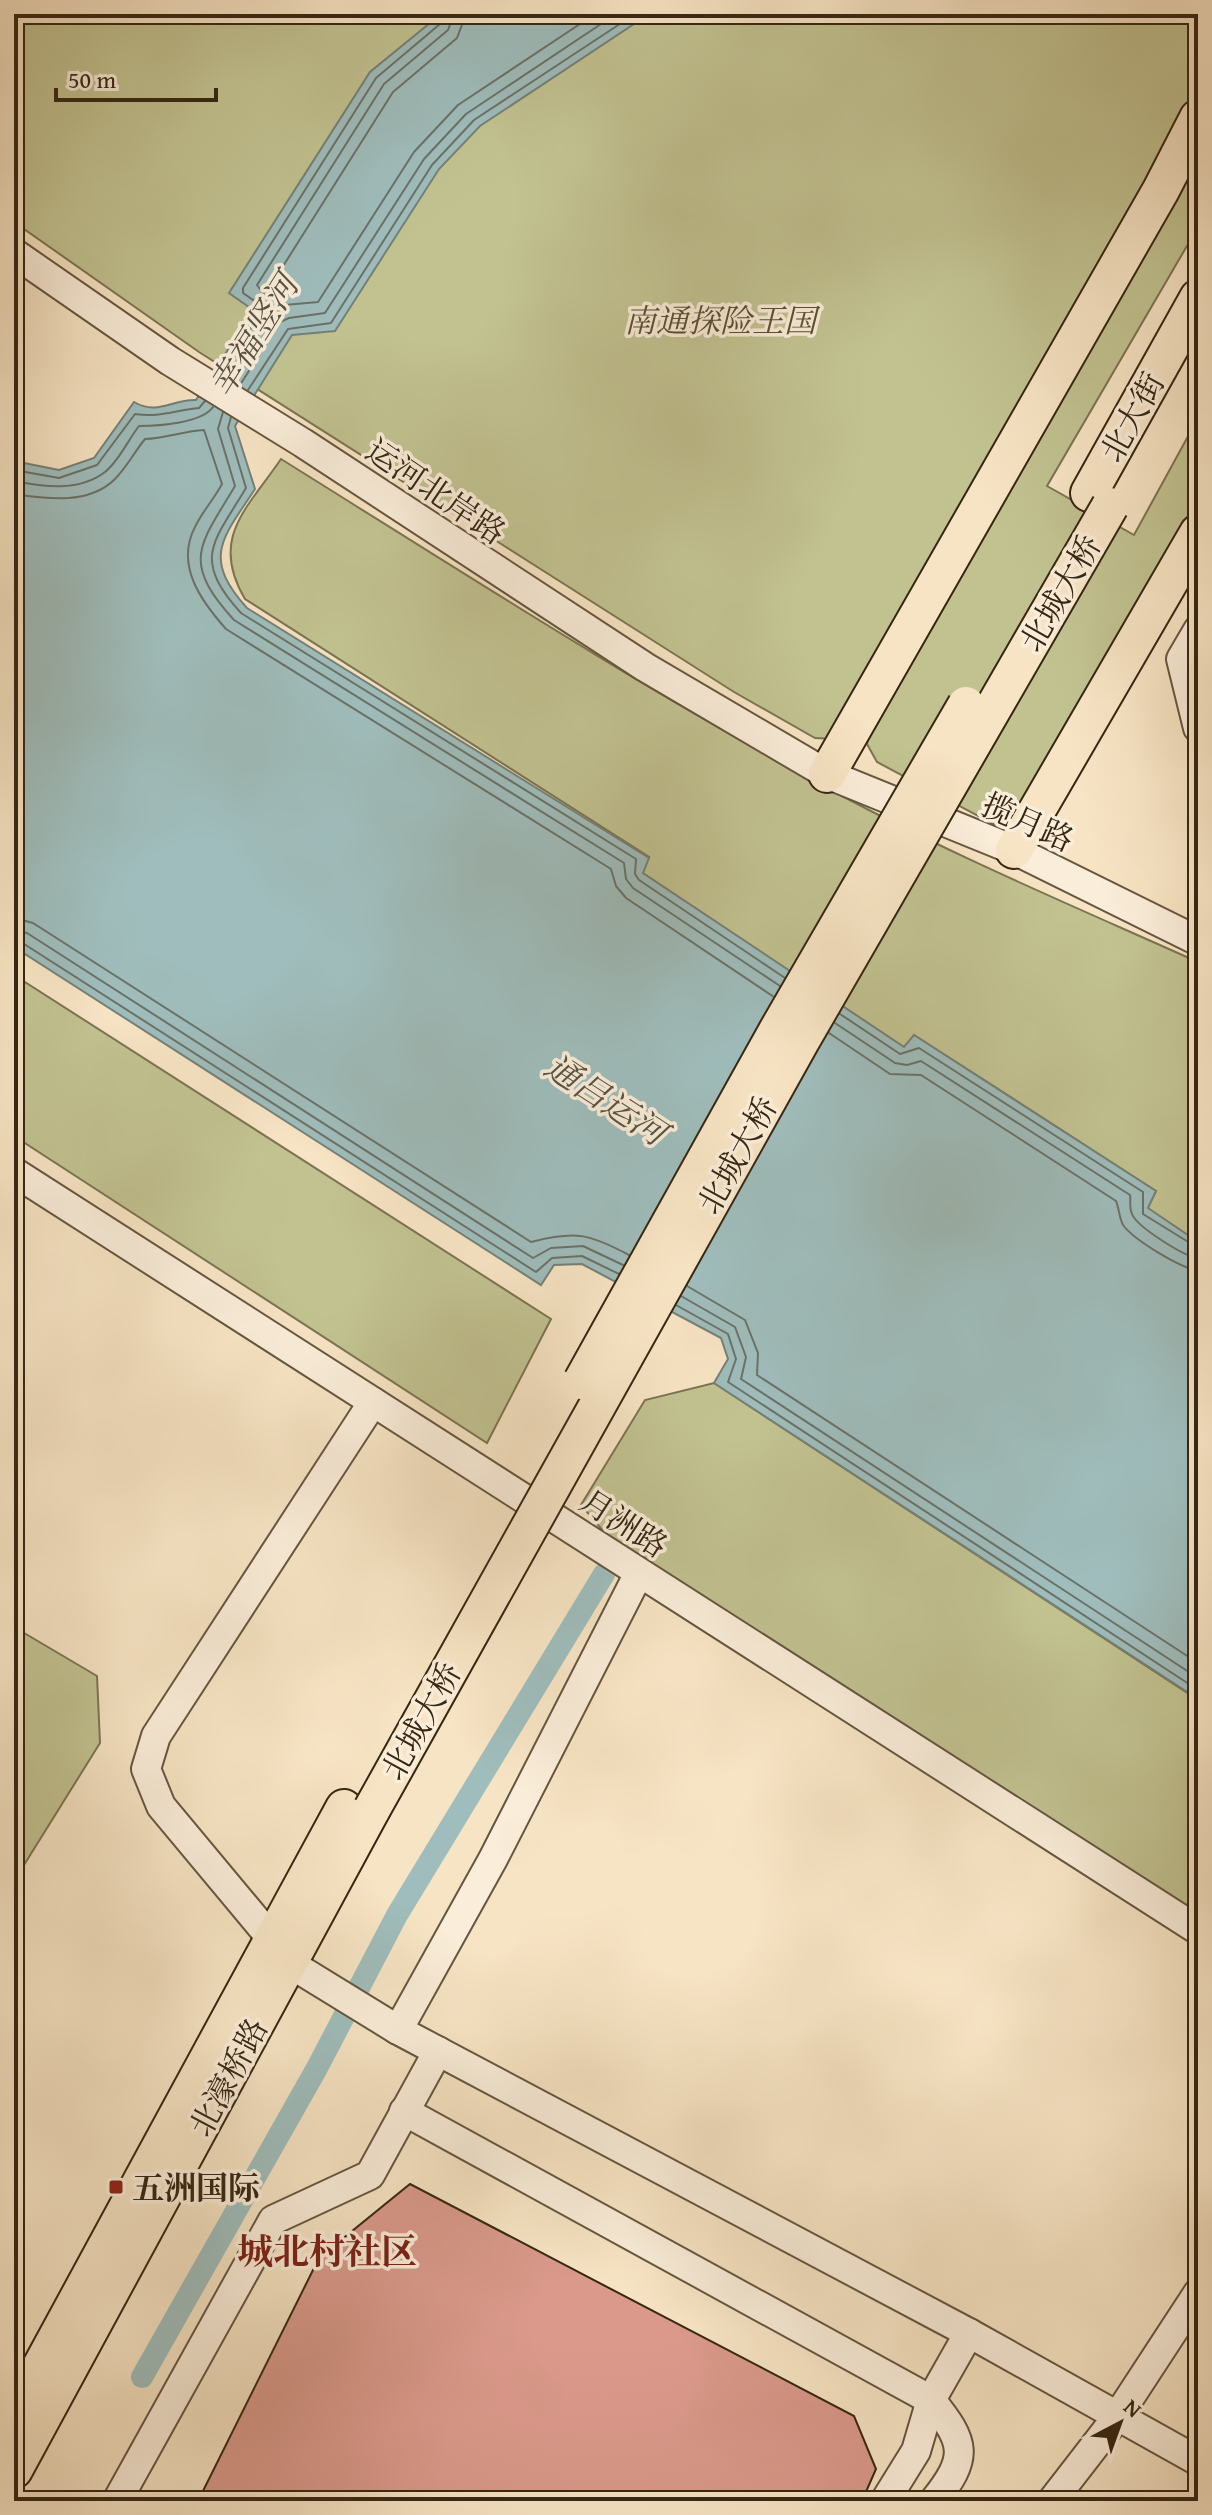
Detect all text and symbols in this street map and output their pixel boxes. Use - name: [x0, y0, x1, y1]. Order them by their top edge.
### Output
- scale bar: [56, 52, 216, 102]
- text: 50 m: [68, 62, 116, 97]
- water label: 幸福竖河: [196, 259, 313, 406]
- park label: 南通探险王国: [624, 297, 821, 344]
- street label: 北大街: [1088, 364, 1176, 470]
- street label: 运河北岸路: [357, 427, 515, 555]
- street label: 北城大桥: [1008, 526, 1112, 660]
- street label: 揽月路: [975, 781, 1081, 863]
- water label: 通吕运河: [536, 1041, 681, 1160]
- street label: 北城大桥: [685, 1088, 789, 1222]
- street label: 月洲路: [571, 1477, 677, 1569]
- street label: 北城大桥: [369, 1654, 473, 1788]
- street label: 北濠桥路: [177, 2009, 279, 2145]
- place label: 五洲国际: [132, 2164, 260, 2211]
- marker: 五洲国际: [107, 2178, 125, 2196]
- district label: 城北村社区: [237, 2224, 417, 2277]
- north arrow: [1080, 2383, 1160, 2463]
- text: N: [1117, 2391, 1149, 2425]

